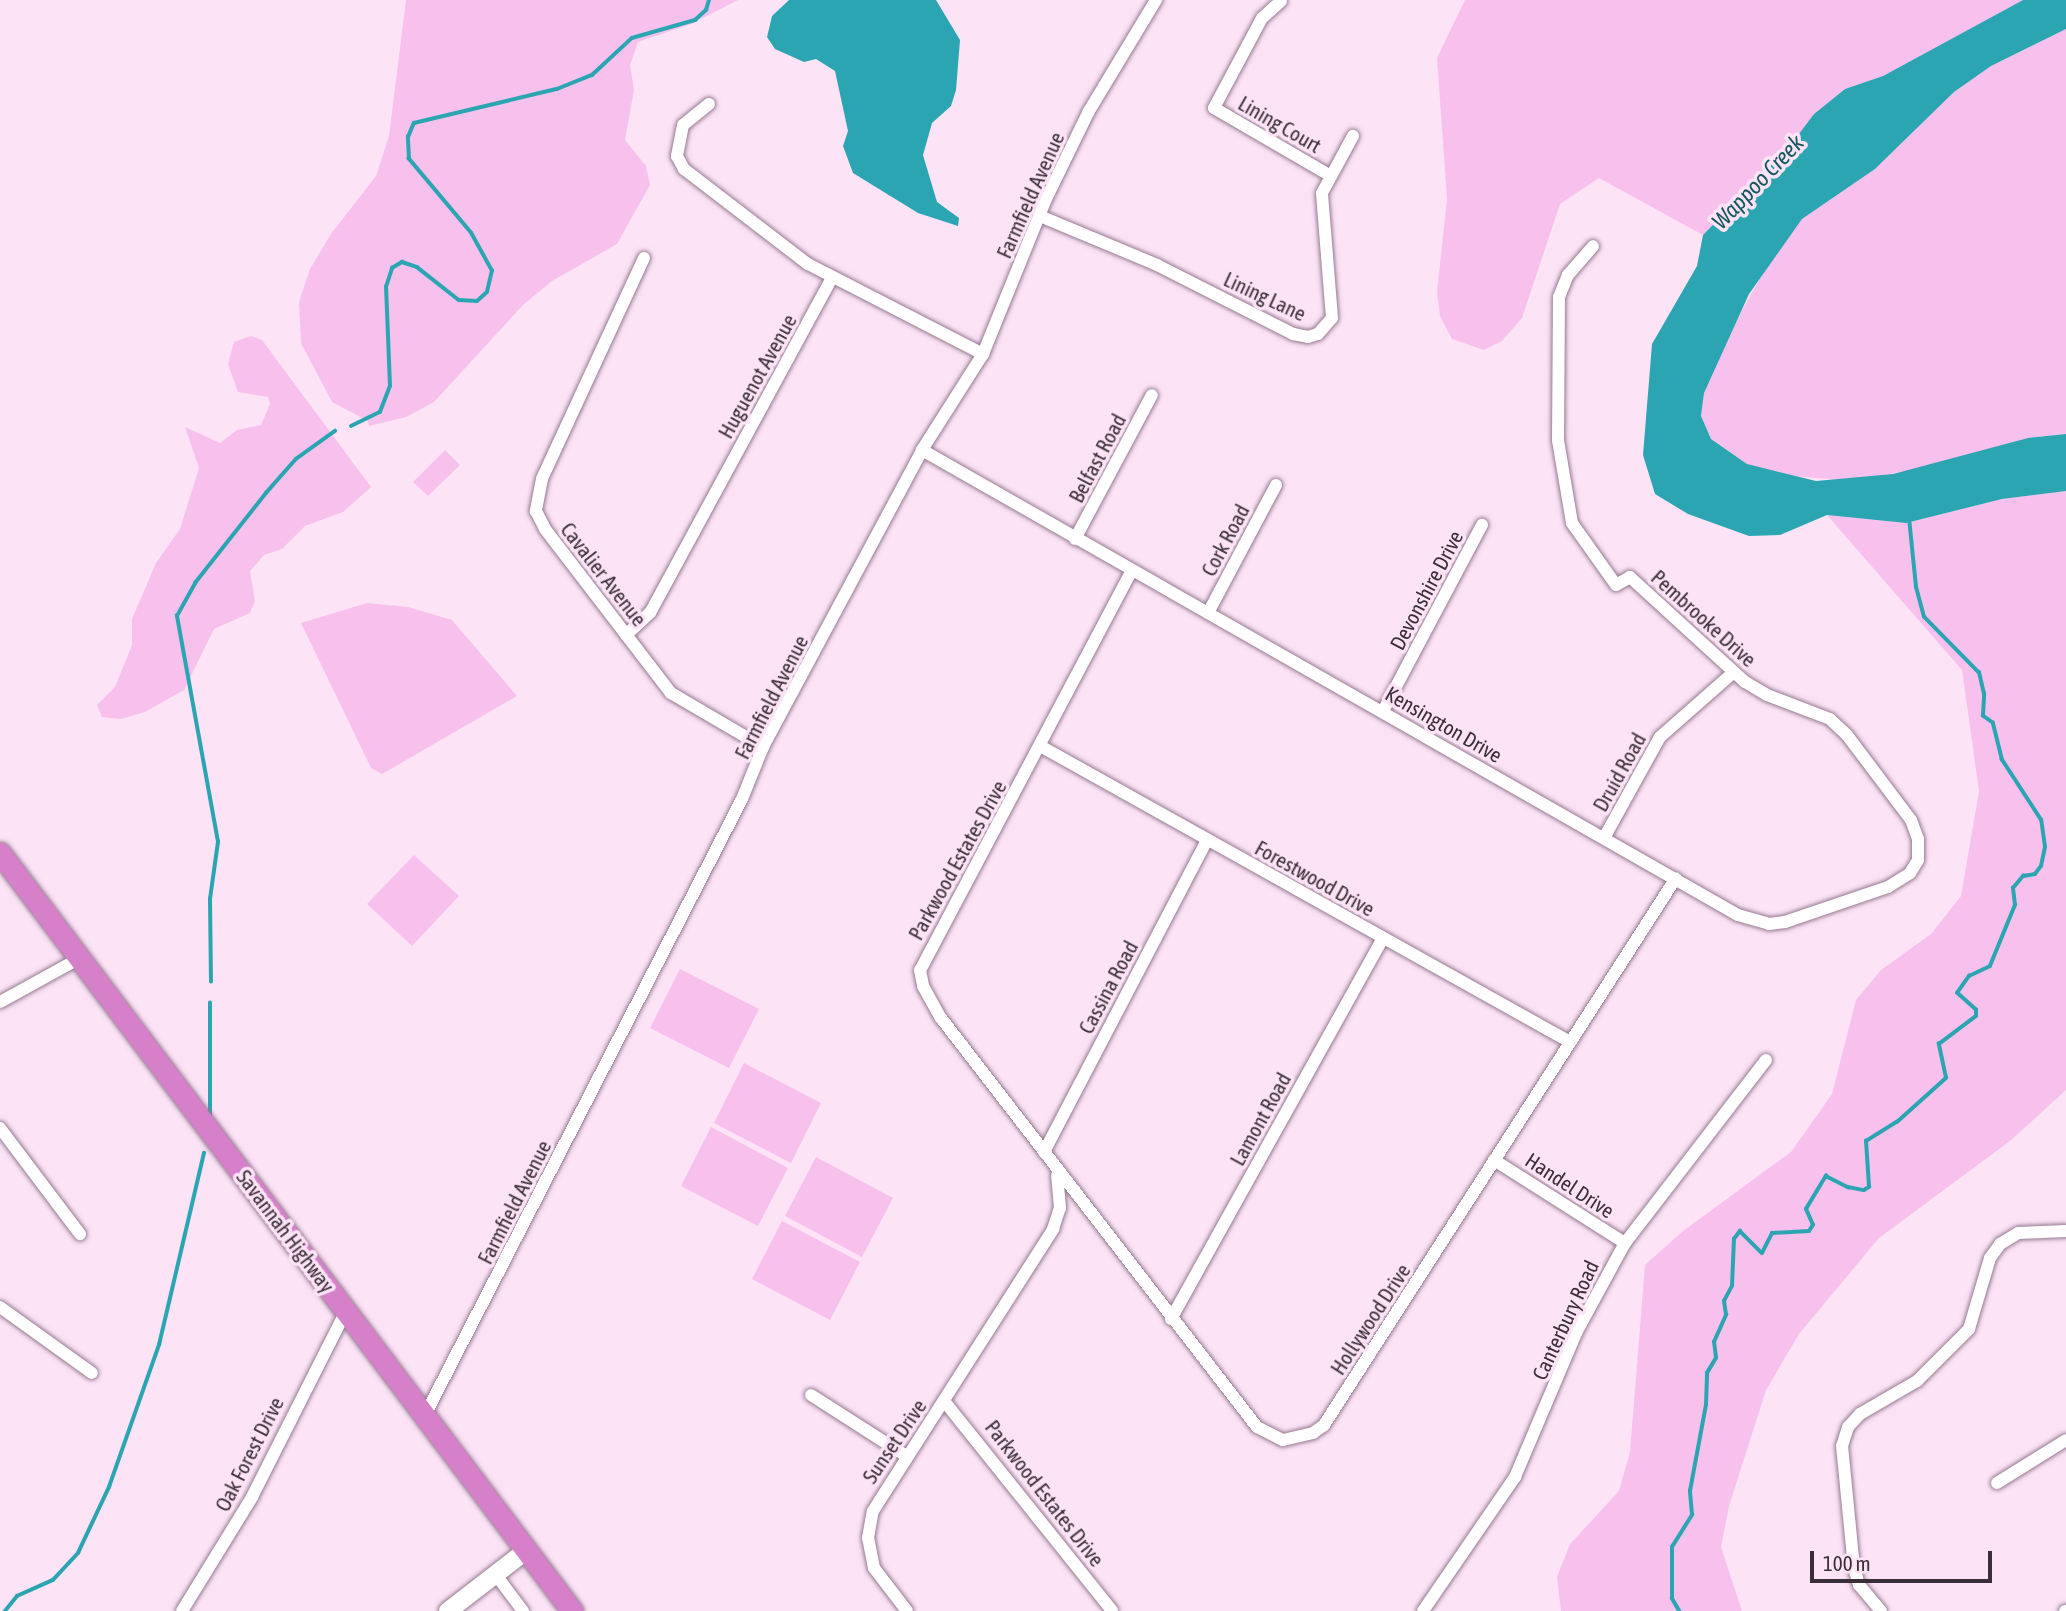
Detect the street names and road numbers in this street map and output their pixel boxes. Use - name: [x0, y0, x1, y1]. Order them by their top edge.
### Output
- street label: Lining Court: [1234, 90, 1326, 158]
- street label: Farmfield Avenue: [991, 128, 1069, 262]
- street label: Lining Lane: [1220, 266, 1310, 326]
- street label: Huguenot Avenue: [712, 309, 802, 443]
- street label: Belfast Road: [1063, 409, 1131, 507]
- street label: Cork Road: [1196, 500, 1254, 580]
- street label: Cavalier Avenue: [556, 517, 652, 631]
- street label: Devonshire Drive: [1384, 526, 1468, 654]
- street label: Pembrooke Drive: [1646, 564, 1762, 672]
- street label: Farmfield Avenue: [729, 631, 813, 763]
- street label: Kensington Drive: [1381, 680, 1507, 768]
- street label: Druid Road: [1587, 728, 1651, 816]
- street label: Parkwood Estates Drive: [903, 776, 1011, 944]
- street label: Forestwood Drive: [1251, 835, 1379, 921]
- street label: Cassina Road: [1073, 936, 1143, 1038]
- street label: Lamont Road: [1224, 1068, 1296, 1170]
- street label: Farmfield Avenue: [472, 1136, 556, 1268]
- street label: Handel Drive: [1521, 1147, 1619, 1223]
- street label: Savannah Highway: [232, 1165, 340, 1297]
- street label: Canterbury Road: [1526, 1256, 1604, 1384]
- street label: Hollywood Drive: [1325, 1259, 1415, 1379]
- street label: Oak Forest Drive: [209, 1393, 289, 1515]
- street label: Sunset Drive: [857, 1394, 931, 1488]
- street label: Parkwood Estates Drive: [980, 1415, 1110, 1571]

